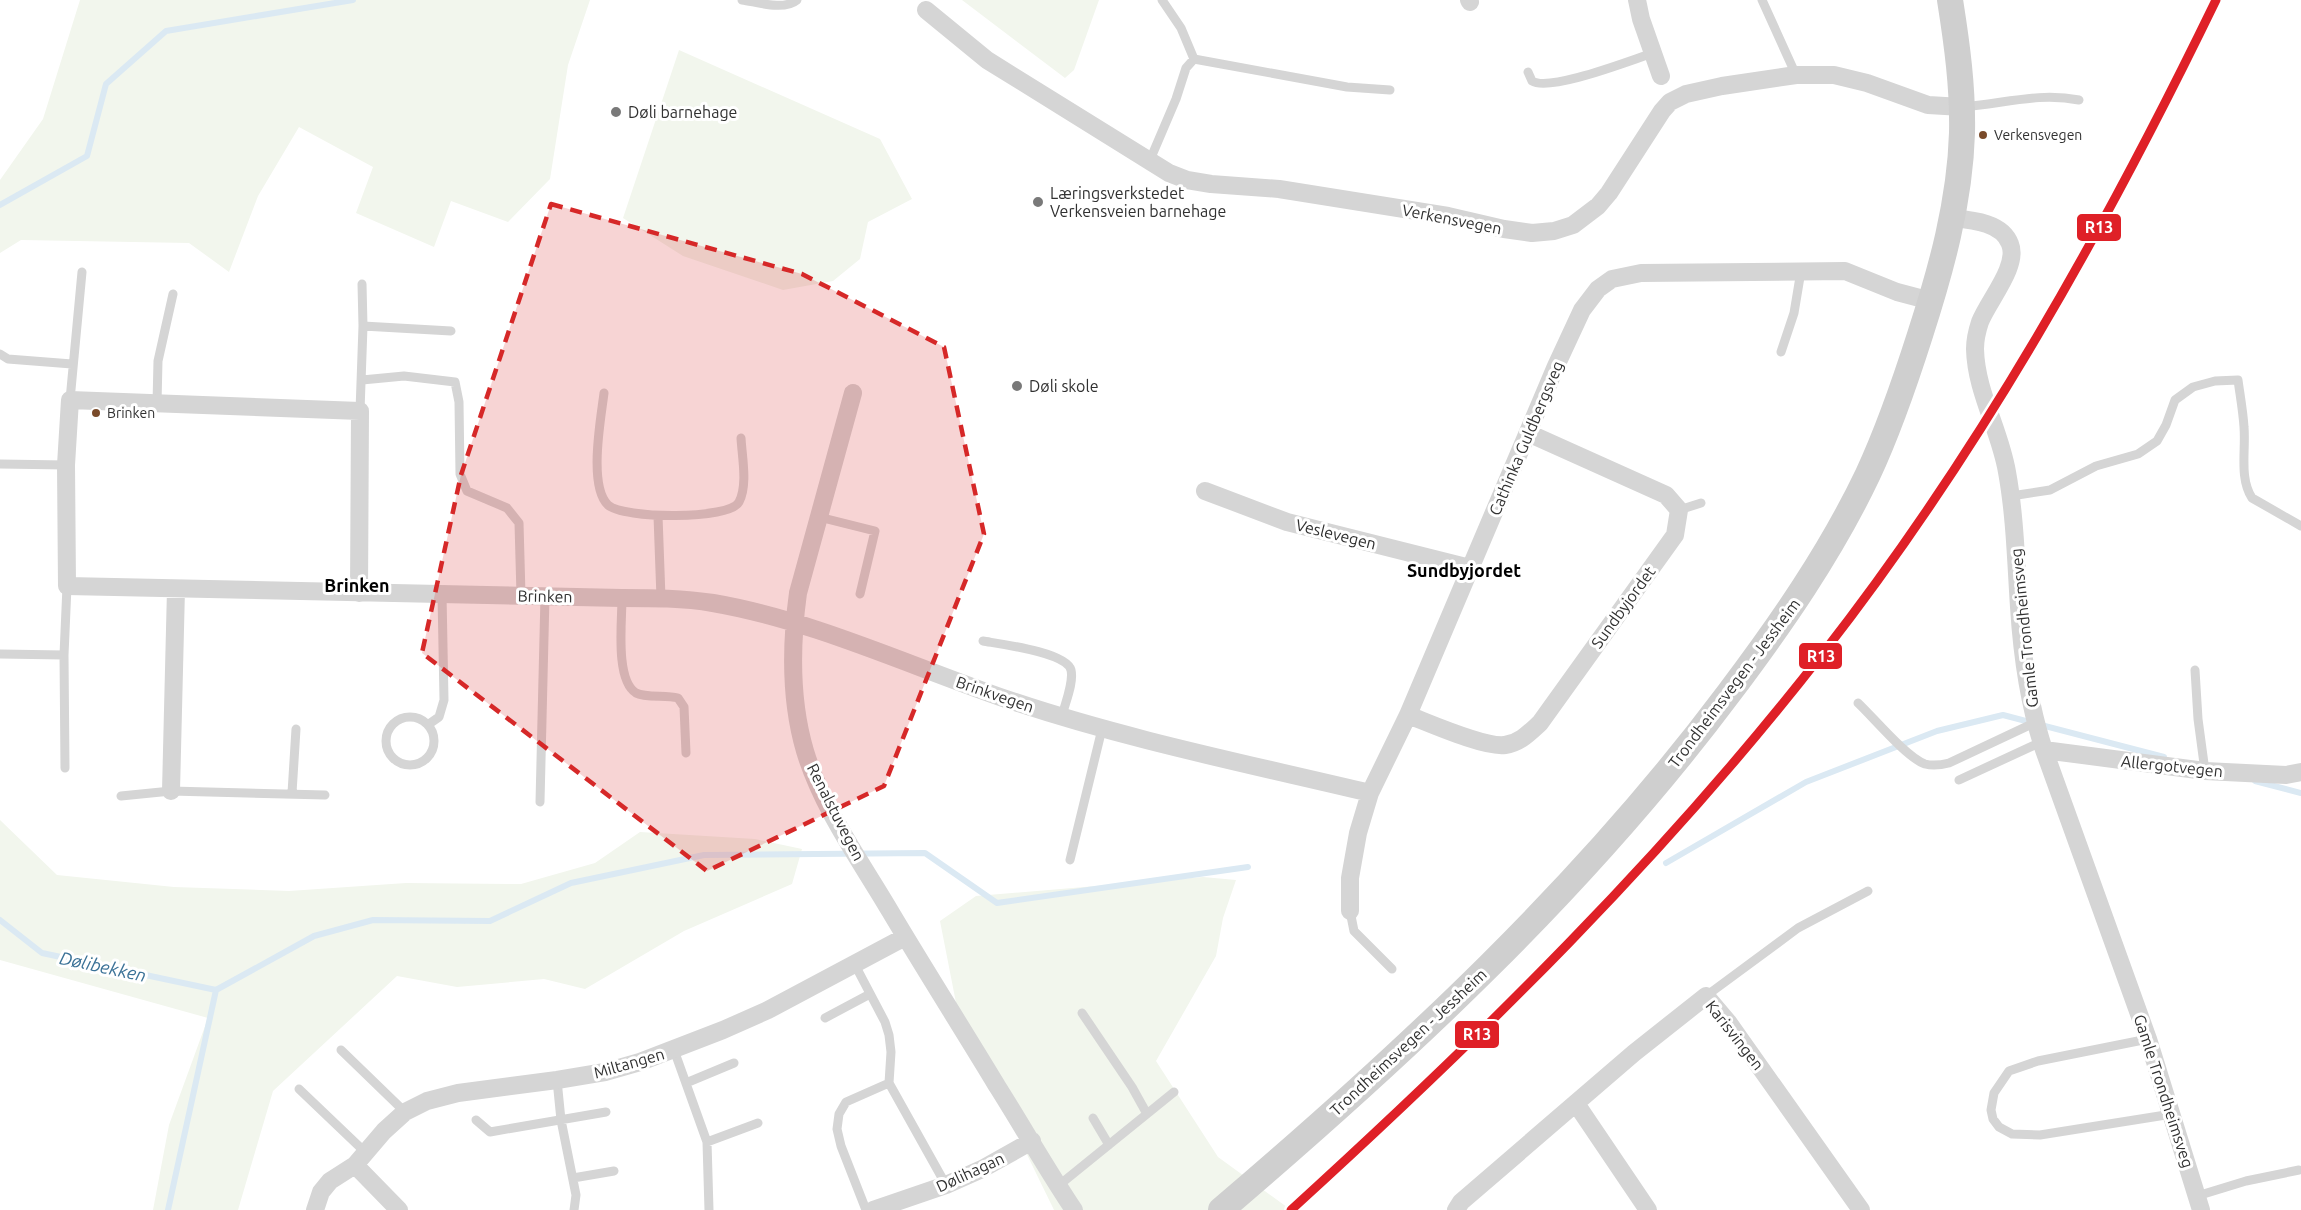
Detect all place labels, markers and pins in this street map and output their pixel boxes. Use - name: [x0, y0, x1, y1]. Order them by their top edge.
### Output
- place label: Døli barnehage: [628, 103, 737, 121]
- marker: Døli barnehage: [609, 105, 623, 119]
- place label: Verkensvegen: [1994, 127, 2082, 143]
- marker: Verkensvegen: [1977, 129, 1989, 141]
- place label: Læringsverkstedet Verkensveien barnehage: [1050, 184, 1226, 220]
- marker: Læringsverkstedet Verkensveien barnehage: [1031, 195, 1045, 209]
- place label: Døli skole: [1029, 377, 1099, 395]
- marker: Døli skole: [1010, 379, 1024, 393]
- place label: Brinken: [107, 405, 155, 421]
- marker: Brinken: [90, 407, 102, 419]

